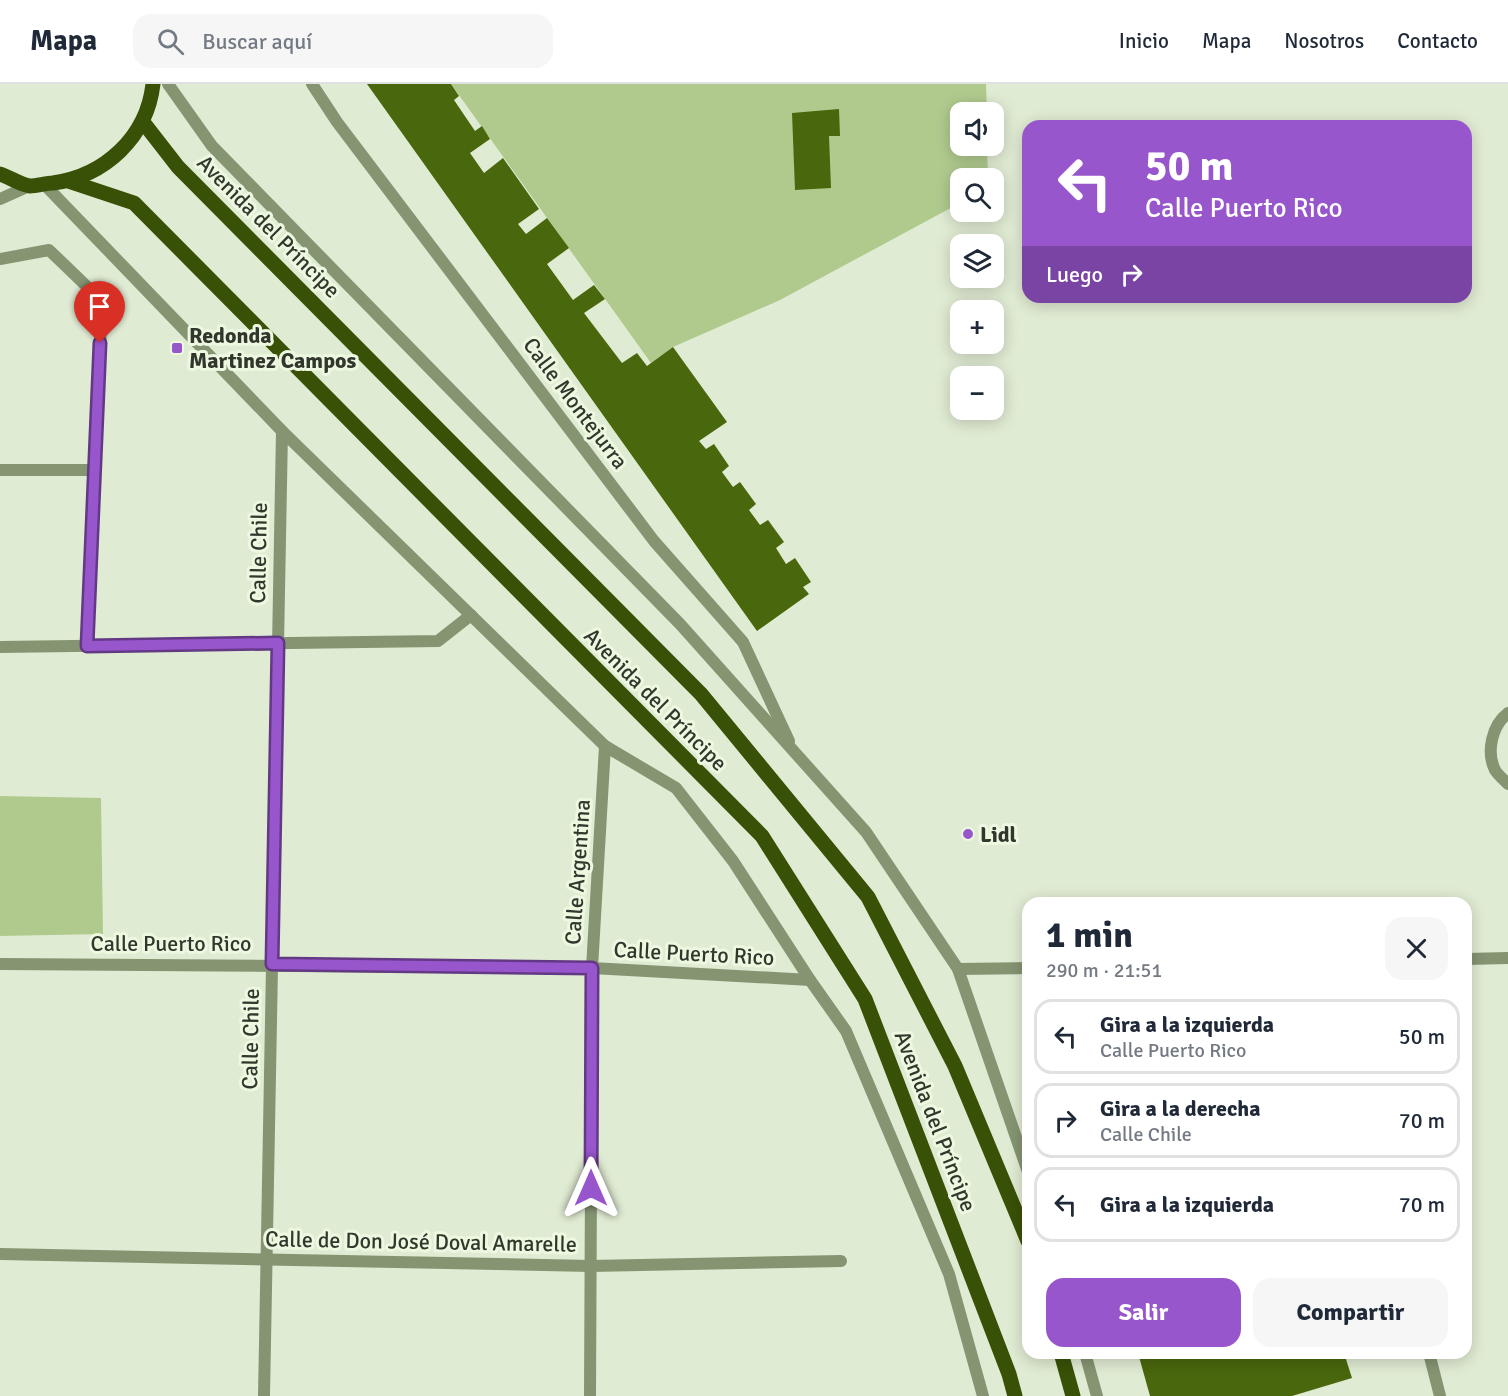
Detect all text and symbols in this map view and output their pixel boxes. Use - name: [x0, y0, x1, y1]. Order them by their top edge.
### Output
- search box: [133, 14, 553, 68]
- text: Mapa: [30, 24, 97, 58]
- icon: search: [154, 25, 187, 58]
- text: Buscar aquí: [202, 28, 312, 55]
- text: Inicio: [1119, 28, 1169, 54]
- text: Mapa: [1202, 28, 1251, 54]
- text: Nosotros: [1284, 28, 1364, 54]
- text: Contacto: [1397, 28, 1478, 54]
- map controls: [950, 102, 1004, 420]
- button: sound: [950, 102, 1004, 156]
- text: 50 m: [1145, 141, 1234, 192]
- icon: left: [1046, 144, 1124, 222]
- street label: Avenida del Príncipe: [191, 149, 346, 304]
- button: search: [950, 168, 1004, 222]
- text: Calle Puerto Rico: [1145, 192, 1343, 225]
- button: layers: [950, 234, 1004, 288]
- icon: right: [1115, 258, 1148, 291]
- text: Luego: [1046, 261, 1103, 288]
- pin: [74, 281, 125, 343]
- icon: arrive: [83, 290, 116, 323]
- button: +: [950, 300, 1004, 354]
- place label: Redonda Martinez Campos: [189, 322, 356, 374]
- street label: Calle Montejurra: [517, 332, 634, 474]
- marker: Redonda Martinez Campos: [170, 341, 184, 355]
- button: −: [950, 366, 1004, 420]
- street label: Calle Chile: [244, 502, 273, 604]
- street label: Avenida del Príncipe: [578, 622, 733, 777]
- street label: Calle Argentina: [559, 798, 596, 946]
- place label: Lidl: [980, 821, 1017, 848]
- marker: Lidl: [961, 827, 975, 841]
- text: 1 min: [1046, 913, 1133, 958]
- button: close: [1385, 917, 1448, 980]
- street label: Calle Puerto Rico: [91, 930, 251, 957]
- street label: Calle Puerto Rico: [613, 936, 775, 971]
- text: 290 m · 21:51: [1046, 958, 1162, 983]
- street label: Calle Chile: [236, 988, 265, 1090]
- text: Gira a la izquierda: [1100, 1011, 1274, 1038]
- icon: left: [1049, 1020, 1082, 1053]
- text: 50 m: [1399, 1023, 1445, 1050]
- street label: Avenida del Príncipe: [889, 1027, 982, 1215]
- text: Calle Puerto Rico: [1100, 1038, 1246, 1063]
- text: Gira a la derecha: [1100, 1095, 1261, 1122]
- icon: right: [1049, 1104, 1082, 1137]
- text: 70 m: [1399, 1107, 1445, 1134]
- text: Calle Chile: [1100, 1122, 1192, 1147]
- position arrow: [559, 1156, 623, 1220]
- icon: left: [1049, 1188, 1082, 1221]
- text: Gira a la izquierda: [1100, 1191, 1274, 1218]
- text: 70 m: [1399, 1191, 1445, 1218]
- street label: Calle de Don José Doval Amarelle: [265, 1225, 577, 1258]
- button: Salir: [1046, 1278, 1241, 1347]
- button: Compartir: [1253, 1278, 1448, 1347]

